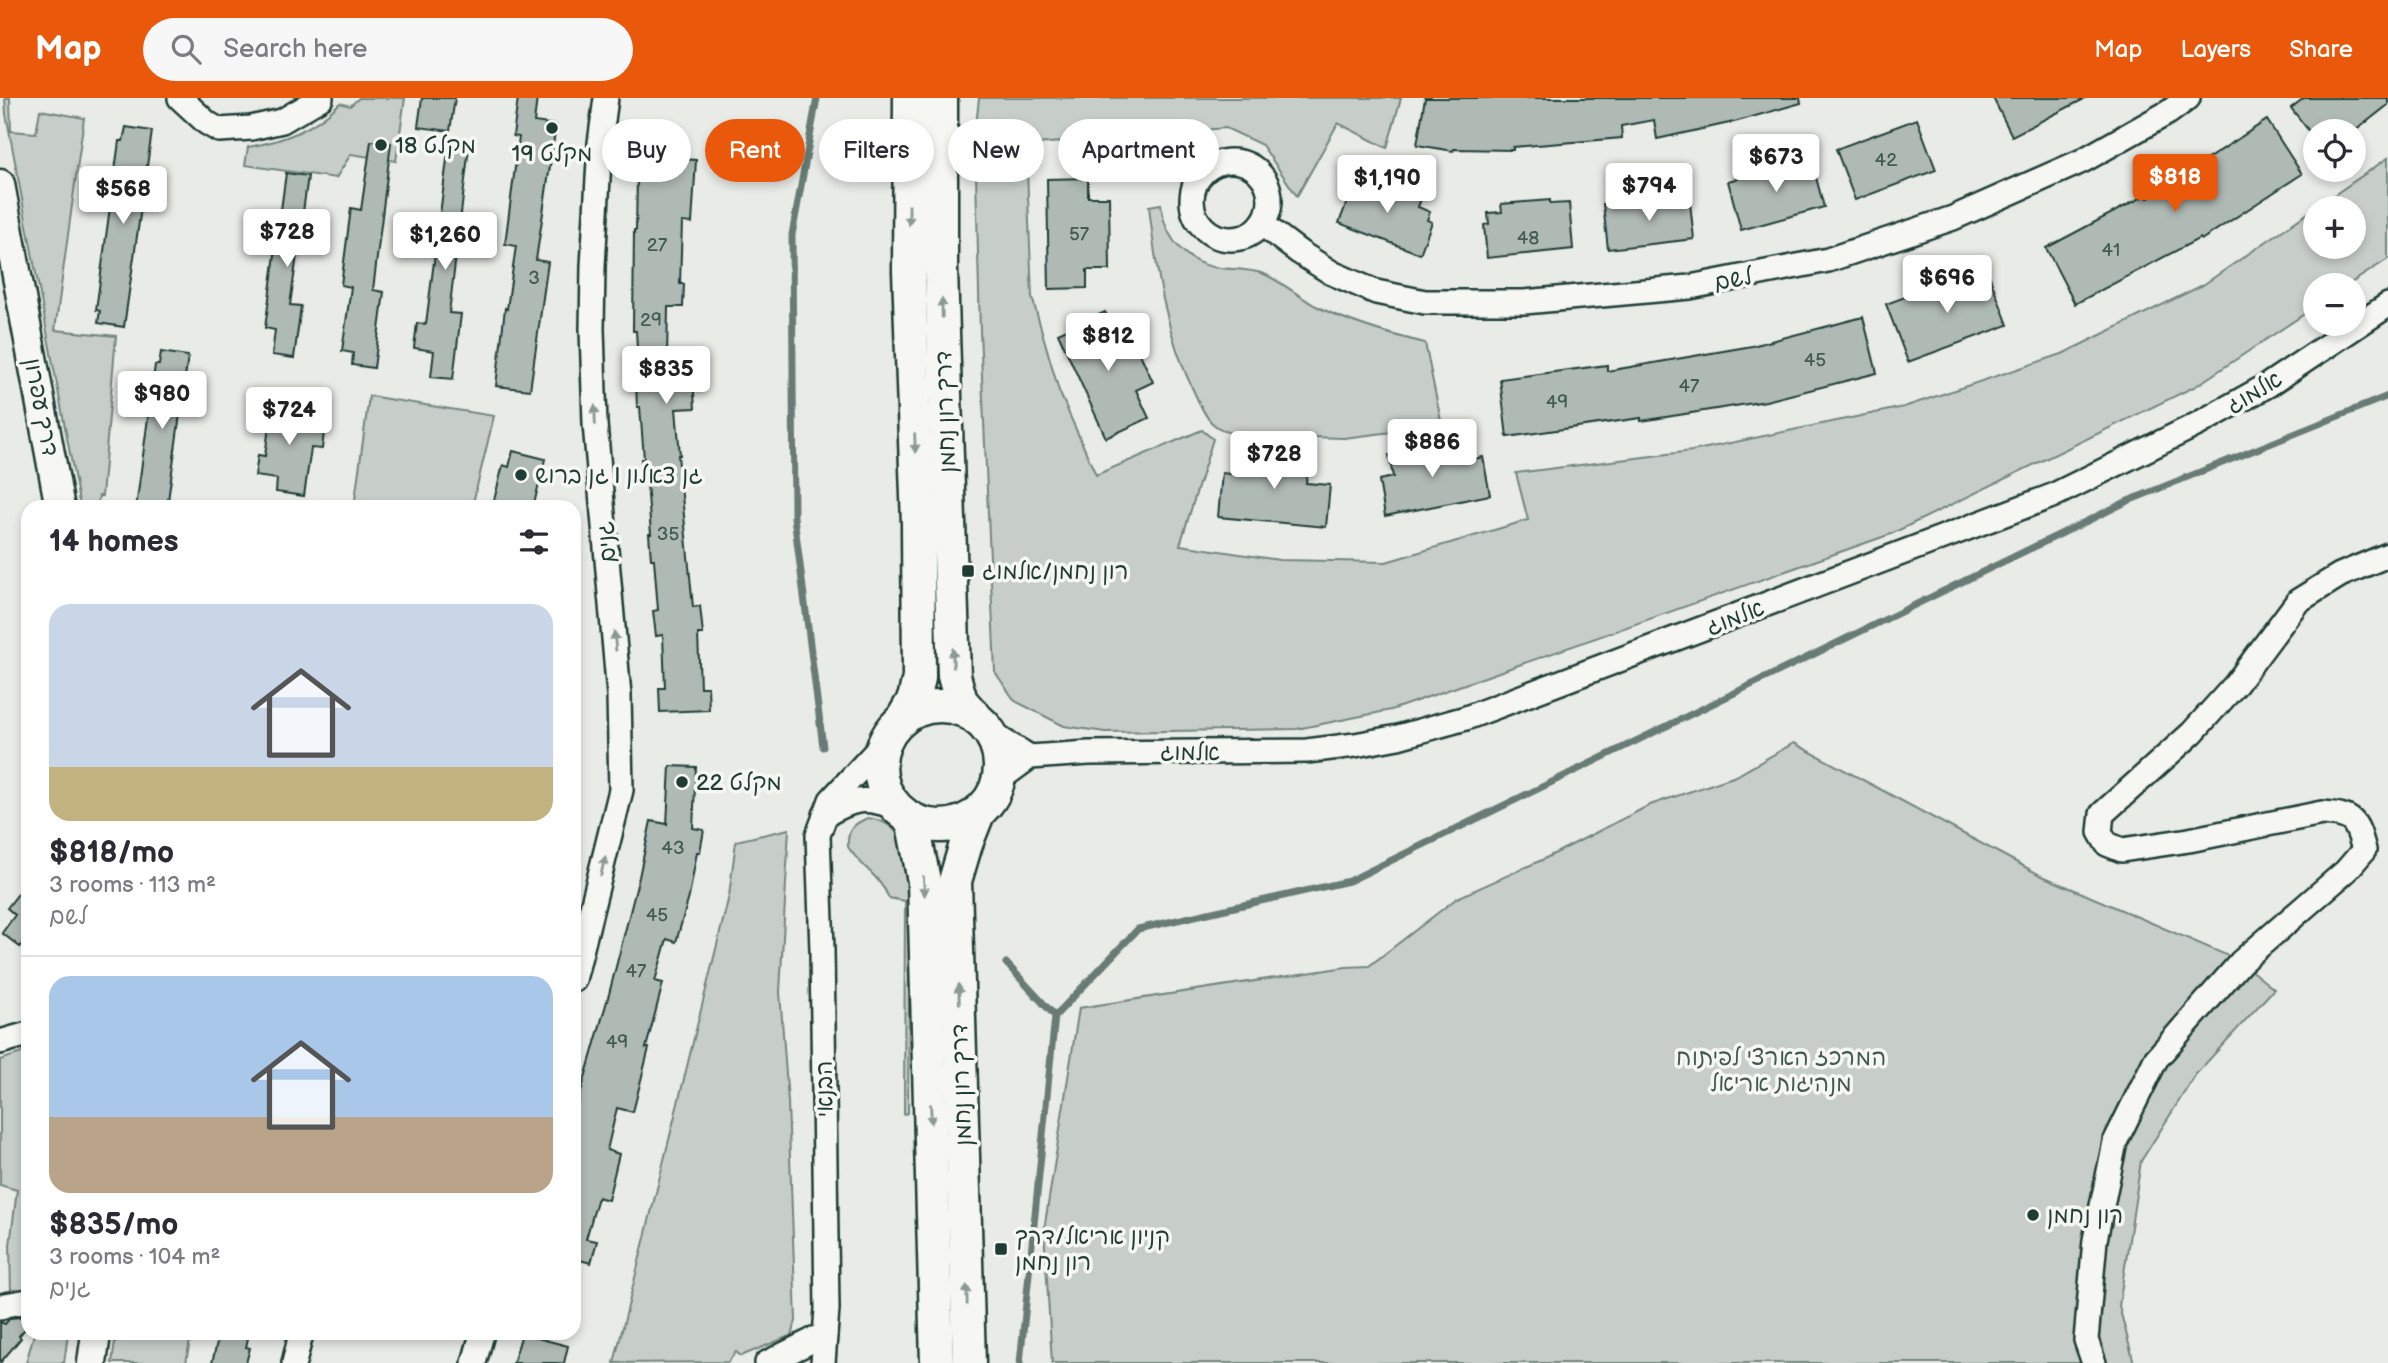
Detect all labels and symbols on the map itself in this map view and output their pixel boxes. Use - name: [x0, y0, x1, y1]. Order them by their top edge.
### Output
- marker: מקלט 19: [544, 120, 560, 136]
- place label: מקלט 18: [395, 132, 476, 160]
- pin: $673: [1735, 134, 1817, 194]
- marker: מקלט 18: [373, 137, 389, 153]
- place label: מקלט 19: [512, 140, 592, 168]
- house number: 42: [1875, 149, 1898, 172]
- pin: $818: [2134, 155, 2216, 214]
- pin: $1,190: [1330, 156, 1444, 215]
- pin: $794: [1608, 164, 1690, 223]
- pin: $568: [82, 166, 164, 226]
- one-way arrow: [903, 204, 915, 226]
- pin: $728: [246, 209, 328, 269]
- pin: $1,260: [388, 212, 502, 272]
- house number: 57: [1069, 223, 1090, 246]
- house number: 48: [1517, 227, 1539, 250]
- house number: 27: [647, 234, 668, 257]
- house number: 41: [2102, 239, 2120, 262]
- pin: $696: [1906, 256, 1988, 315]
- street label: לשם: [1712, 263, 1755, 297]
- house number: 3: [528, 267, 540, 290]
- one-way arrow: [936, 297, 947, 319]
- house number: 29: [640, 309, 662, 332]
- pin: $812: [1067, 314, 1149, 373]
- pin: $835: [625, 346, 707, 406]
- house number: 45: [1804, 349, 1826, 372]
- street label: דרך רון נחמן: [930, 350, 962, 473]
- street label: דרך עפרון: [18, 356, 64, 459]
- street label: אלמוג: [2222, 365, 2287, 420]
- pin: $980: [121, 372, 203, 431]
- house number: 47: [1679, 375, 1700, 398]
- pin: $724: [248, 388, 330, 447]
- house number: 49: [1546, 391, 1568, 414]
- one-way arrow: [590, 403, 601, 425]
- pin: $886: [1391, 420, 1473, 479]
- one-way arrow: [909, 432, 921, 454]
- pin: $728: [1233, 432, 1315, 491]
- place label: גן צאלון | גן ברוש: [535, 462, 703, 490]
- marker: גן צאלון | גן ברוש: [513, 467, 529, 483]
- street label: גנים: [591, 520, 623, 564]
- house number: 35: [657, 523, 679, 546]
- place label: רון נחמן/אלמוג: [982, 558, 1128, 586]
- marker: רון נחמן/אלמוג: [960, 563, 976, 579]
- street label: אלמוג: [1702, 594, 1768, 642]
- one-way arrow: [609, 630, 620, 652]
- one-way arrow: [948, 646, 959, 668]
- street label: אלמוג: [1160, 739, 1220, 767]
- place label: מקלט 22: [696, 769, 782, 797]
- marker: מקלט 22: [674, 774, 690, 790]
- house number: 43: [661, 837, 685, 860]
- one-way arrow: [597, 855, 608, 877]
- one-way arrow: [919, 876, 930, 898]
- house number: 45: [646, 904, 668, 927]
- house number: 47: [626, 960, 647, 983]
- one-way arrow: [953, 983, 964, 1005]
- street label: דרך רון נחמן: [946, 1023, 978, 1146]
- house number: 49: [606, 1031, 628, 1054]
- park label: המרכז הארצי לפיתוח מנהיגות אריאל: [1676, 1044, 1886, 1098]
- street label: הבנאי: [811, 1060, 839, 1118]
- one-way arrow: [925, 1103, 936, 1125]
- place label: רון נחמן: [2047, 1202, 2123, 1230]
- marker: רון נחמן: [2025, 1207, 2041, 1223]
- place label: קניון אריאל/דרך רון נחמן: [1015, 1223, 1170, 1277]
- marker: קניון אריאל/דרך רון נחמן: [993, 1241, 1009, 1257]
- one-way arrow: [961, 1284, 973, 1306]

